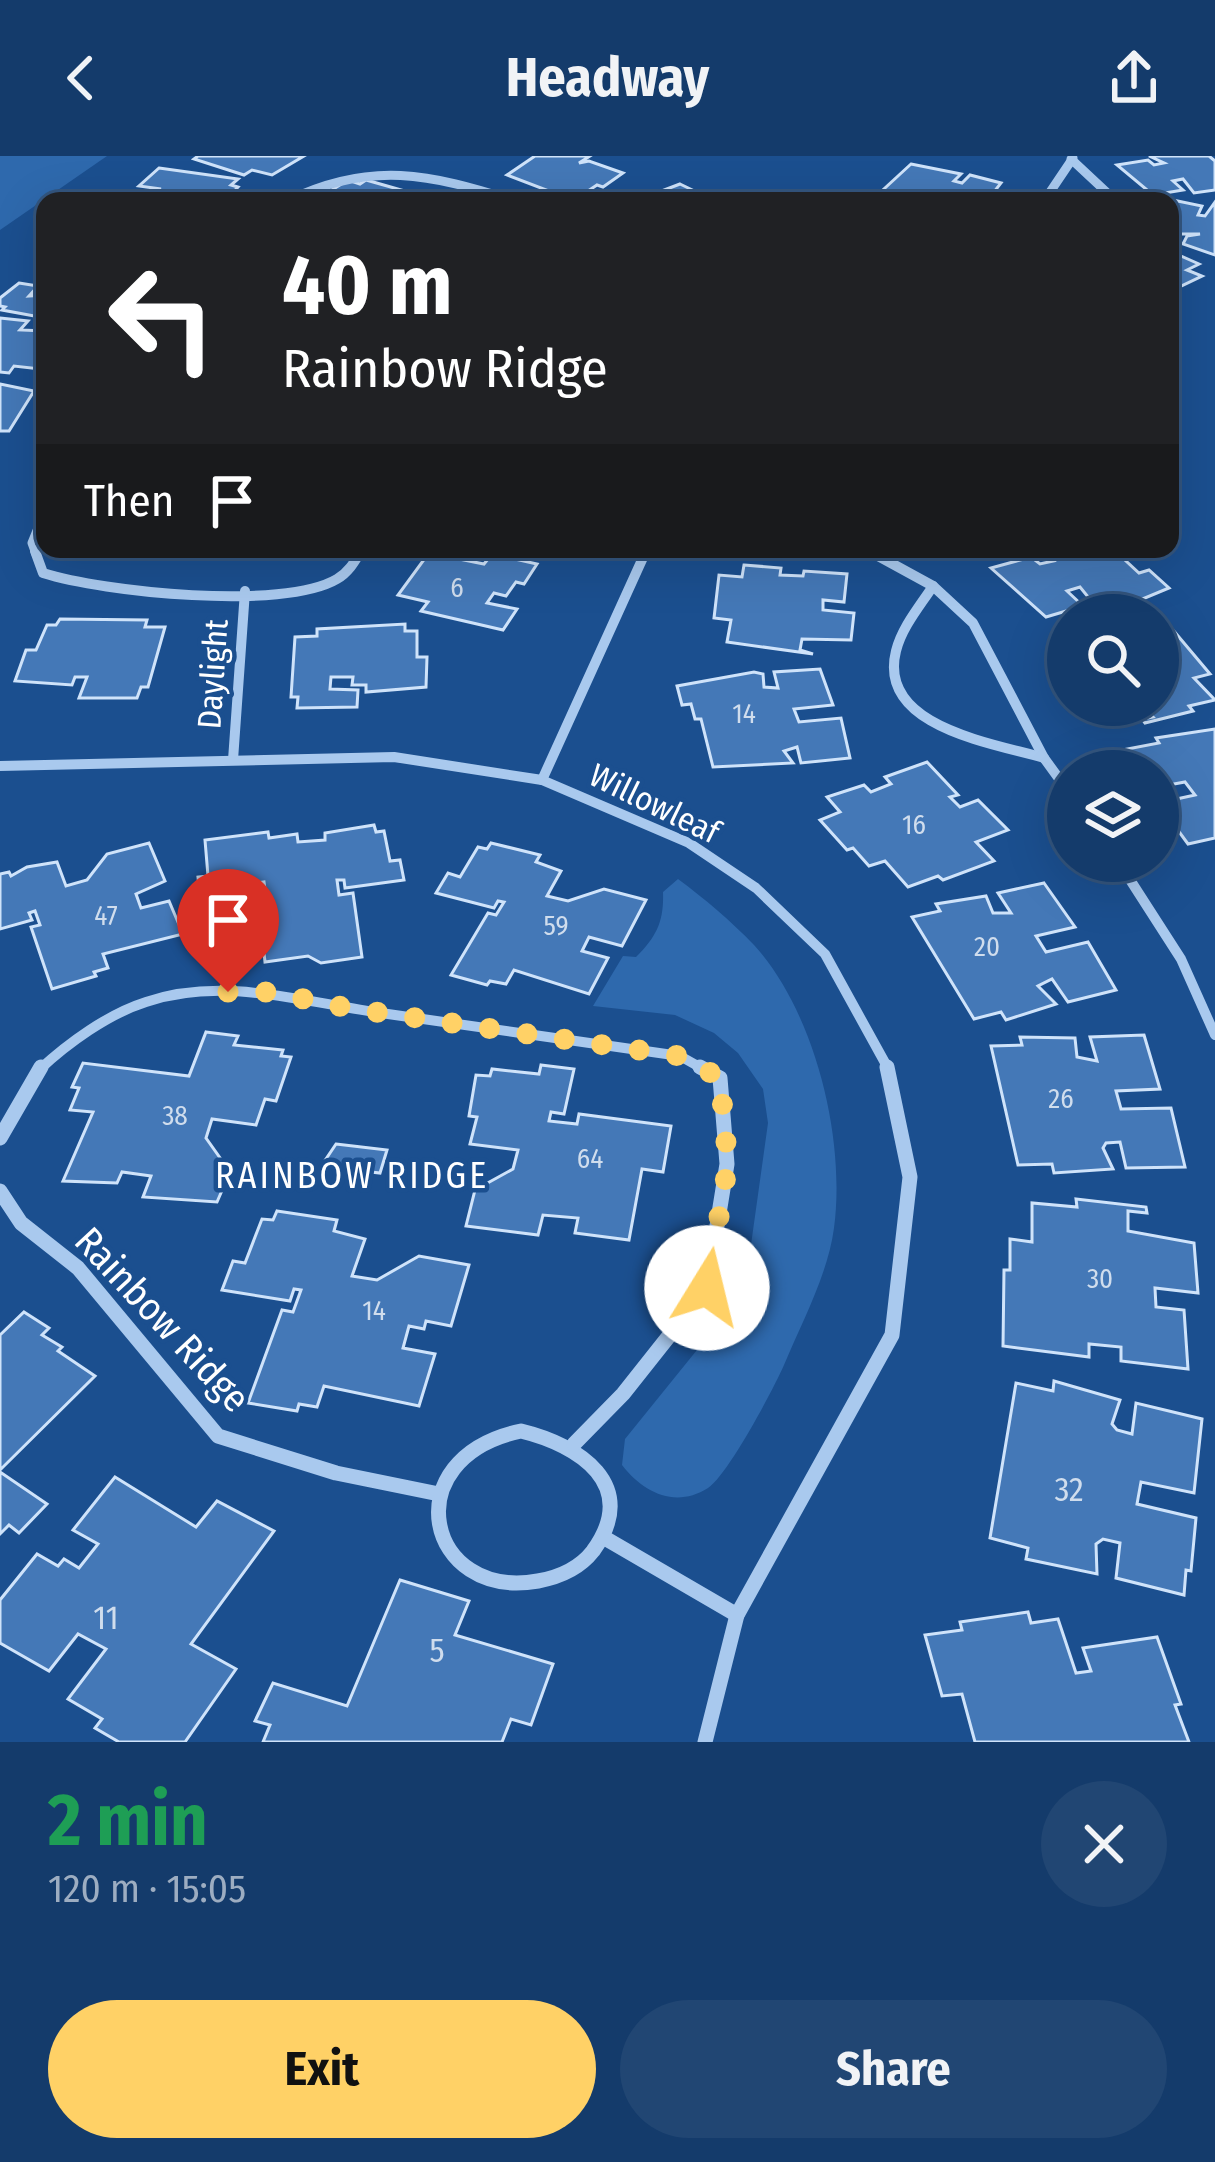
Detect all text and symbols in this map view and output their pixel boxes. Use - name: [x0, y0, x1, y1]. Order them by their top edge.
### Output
- icon: back: [48, 45, 114, 111]
- icon: share: [1101, 45, 1167, 111]
- text: Headway: [506, 46, 709, 110]
- text: 40 m: [282, 235, 453, 336]
- icon: left: [84, 240, 240, 396]
- text: Rainbow Ridge: [282, 337, 608, 401]
- icon: arrive: [199, 468, 265, 534]
- text: Then: [84, 474, 175, 528]
- house number: 6: [450, 572, 464, 604]
- map controls: [1047, 594, 1179, 882]
- button: search: [1047, 594, 1179, 726]
- street label: Daylight: [189, 618, 237, 730]
- house number: 14: [732, 698, 756, 730]
- button: layers: [1047, 750, 1179, 882]
- street label: Willowleaf: [583, 755, 728, 853]
- house number: 16: [902, 809, 926, 841]
- pin: [177, 869, 279, 992]
- icon: arrive: [195, 887, 261, 953]
- house number: 47: [94, 900, 118, 932]
- house number: 59: [543, 910, 569, 942]
- house number: 20: [974, 931, 1000, 963]
- house number: 26: [1048, 1083, 1074, 1115]
- house number: 38: [162, 1100, 188, 1132]
- house number: 64: [577, 1143, 603, 1175]
- district label: RAINBOW RIDGE: [215, 1154, 489, 1198]
- street label: Rainbow Ridge: [65, 1218, 259, 1421]
- position arrow: [644, 1225, 770, 1351]
- house number: 30: [1087, 1263, 1113, 1295]
- house number: 14: [362, 1295, 386, 1327]
- house number: 32: [1054, 1470, 1084, 1510]
- house number: 11: [93, 1598, 119, 1638]
- house number: 5: [429, 1631, 445, 1671]
- text: 2 min: [48, 1778, 208, 1864]
- button: close: [1041, 1781, 1167, 1907]
- text: 120 m · 15:05: [48, 1866, 246, 1912]
- button: Exit: [48, 2000, 596, 2138]
- button: Share: [620, 2000, 1167, 2138]

